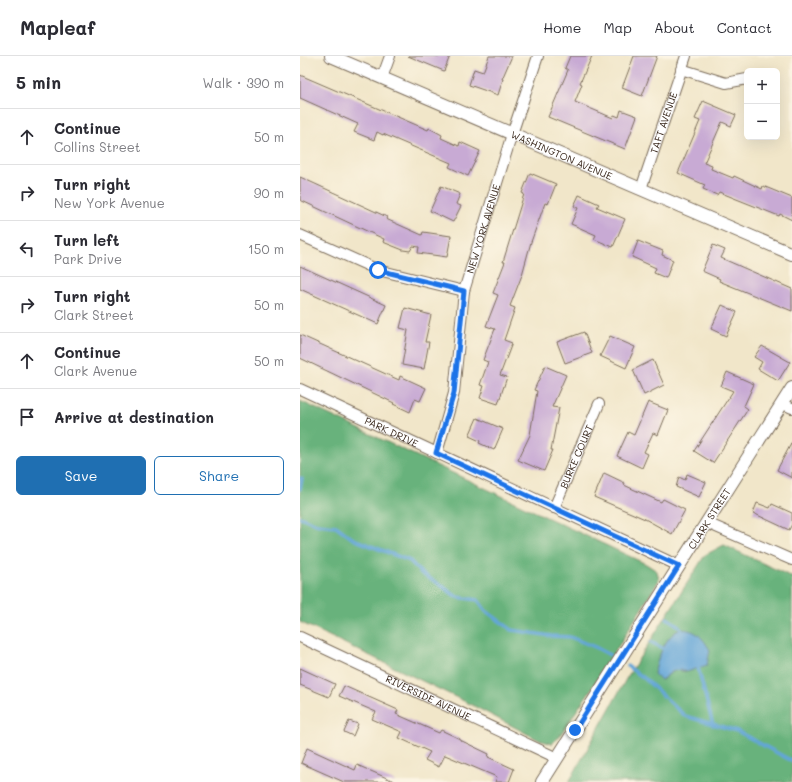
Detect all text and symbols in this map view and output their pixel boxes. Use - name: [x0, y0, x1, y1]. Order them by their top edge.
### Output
- text: Mapleaf: [20, 15, 95, 40]
- text: Home: [543, 18, 581, 37]
- text: Map: [603, 18, 632, 37]
- text: About: [654, 18, 695, 37]
- text: Contact: [717, 18, 772, 37]
- map controls: [744, 68, 780, 140]
- button: +: [744, 68, 780, 104]
- text: 5 min: [16, 71, 61, 93]
- text: Walk · 390 m: [202, 74, 284, 91]
- street label: TAFT AVENUE: [647, 90, 680, 155]
- button: −: [744, 104, 780, 140]
- text: Continue: [54, 118, 121, 138]
- icon: ahead: [16, 126, 38, 148]
- street label: WASHINGTON AVENUE: [509, 127, 615, 183]
- text: 50 m: [254, 128, 284, 145]
- text: Collins Street: [54, 138, 141, 155]
- text: Turn right: [54, 174, 131, 194]
- icon: right: [16, 182, 38, 204]
- street label: NEW YORK AVENUE: [463, 182, 503, 275]
- text: 90 m: [254, 184, 284, 201]
- text: New York Avenue: [54, 194, 165, 211]
- text: Turn left: [54, 230, 119, 250]
- icon: left: [16, 238, 38, 260]
- text: 150 m: [248, 240, 284, 257]
- text: Park Drive: [54, 250, 122, 267]
- route start: [369, 261, 387, 279]
- text: Turn right: [54, 286, 131, 306]
- icon: right: [16, 294, 38, 316]
- text: 50 m: [254, 296, 284, 313]
- text: Clark Street: [54, 306, 134, 323]
- text: Continue: [54, 342, 121, 362]
- icon: ahead: [16, 350, 38, 372]
- text: 50 m: [254, 352, 284, 369]
- text: Clark Avenue: [54, 362, 137, 379]
- icon: arrive: [16, 406, 38, 428]
- text: Arrive at destination: [54, 407, 214, 427]
- street label: PARK DRIVE: [362, 413, 421, 450]
- street label: BURKE COURT: [556, 422, 596, 491]
- button: Save: [16, 456, 146, 495]
- button: Share: [154, 456, 284, 495]
- street label: CLARK STREET: [685, 485, 734, 552]
- street label: RIVERSIDE AVENUE: [384, 671, 474, 724]
- route end: [566, 721, 584, 739]

